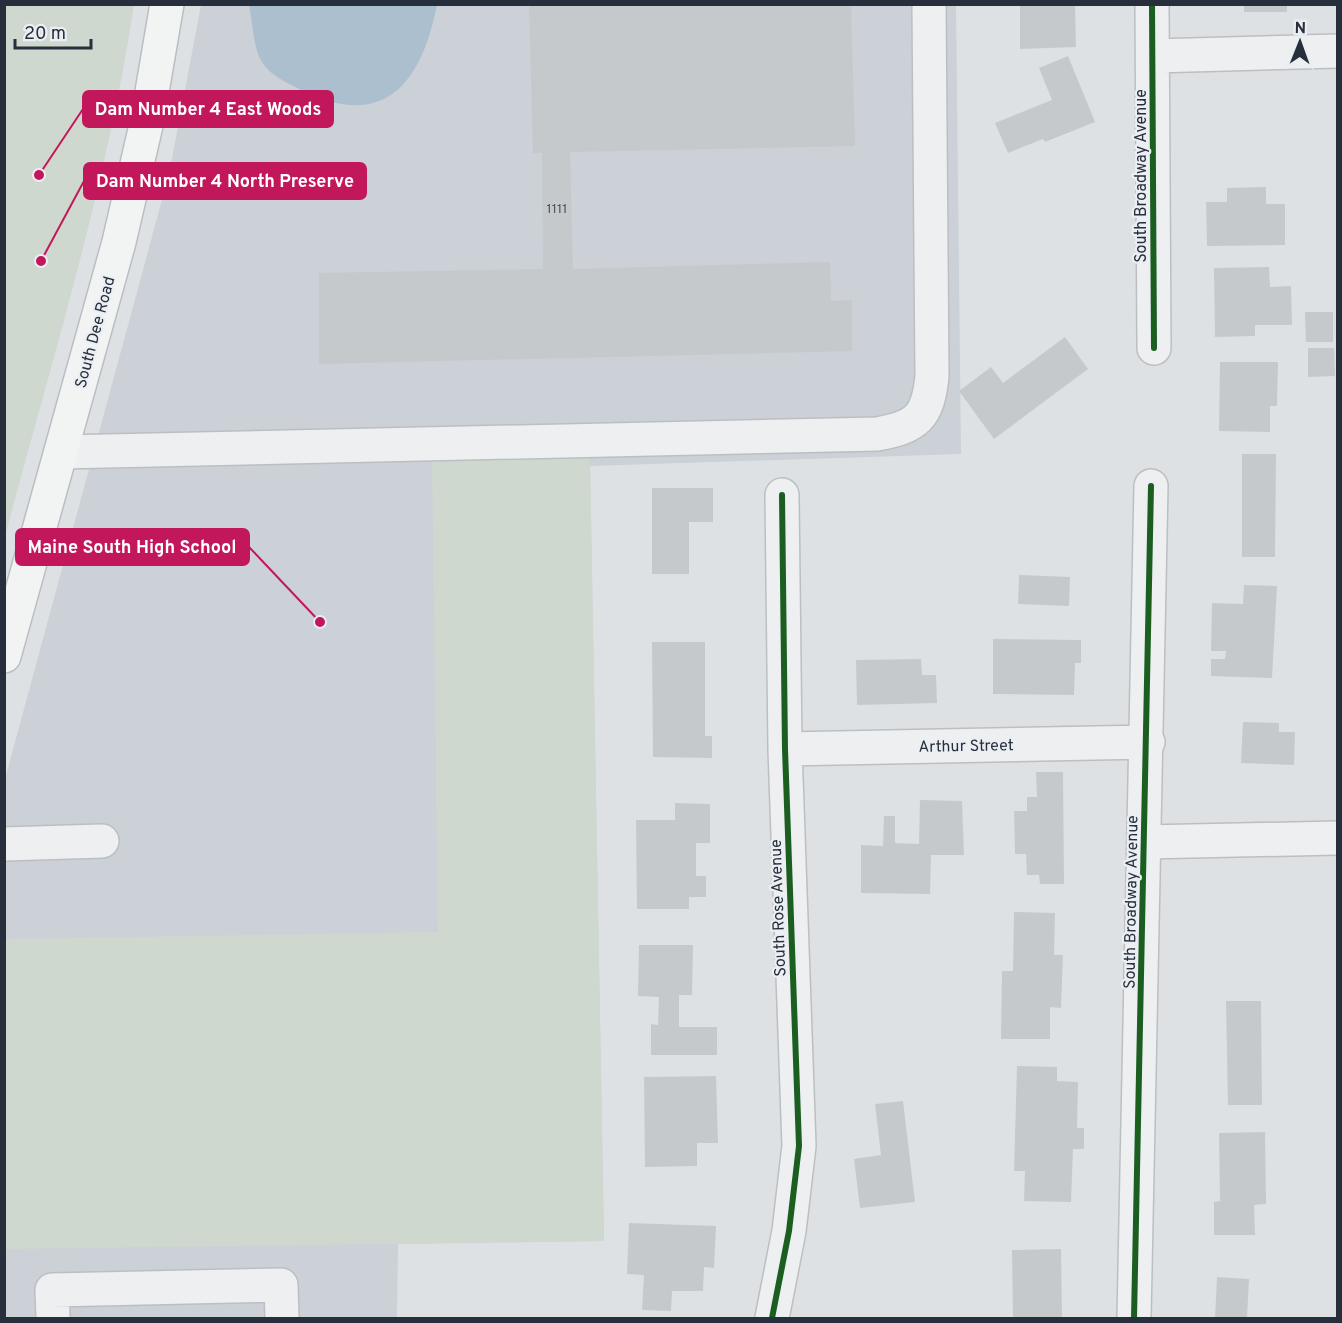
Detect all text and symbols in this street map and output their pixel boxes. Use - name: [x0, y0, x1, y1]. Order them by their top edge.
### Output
- scale bar: [15, 12, 92, 50]
- north arrow: [1270, 12, 1330, 72]
- text: N: [1294, 19, 1306, 39]
- text: 20 m: [24, 23, 66, 46]
- street label: South Broadway Avenue: [1132, 89, 1152, 263]
- callout: Dam Number 4 East Woods: [83, 91, 333, 127]
- text: Dam Number 4 East Woods: [95, 99, 321, 122]
- callout: Dam Number 4 North Preserve: [84, 163, 366, 199]
- text: Dam Number 4 North Preserve: [96, 171, 354, 194]
- house number: 1111: [547, 201, 567, 218]
- street label: South Dee Road: [71, 274, 120, 391]
- callout: Maine South High School: [16, 529, 249, 565]
- text: Maine South High School: [28, 537, 237, 560]
- street label: Arthur Street: [918, 736, 1014, 758]
- street label: South Broadway Avenue: [1120, 815, 1144, 989]
- street label: South Rose Avenue: [767, 839, 791, 977]

